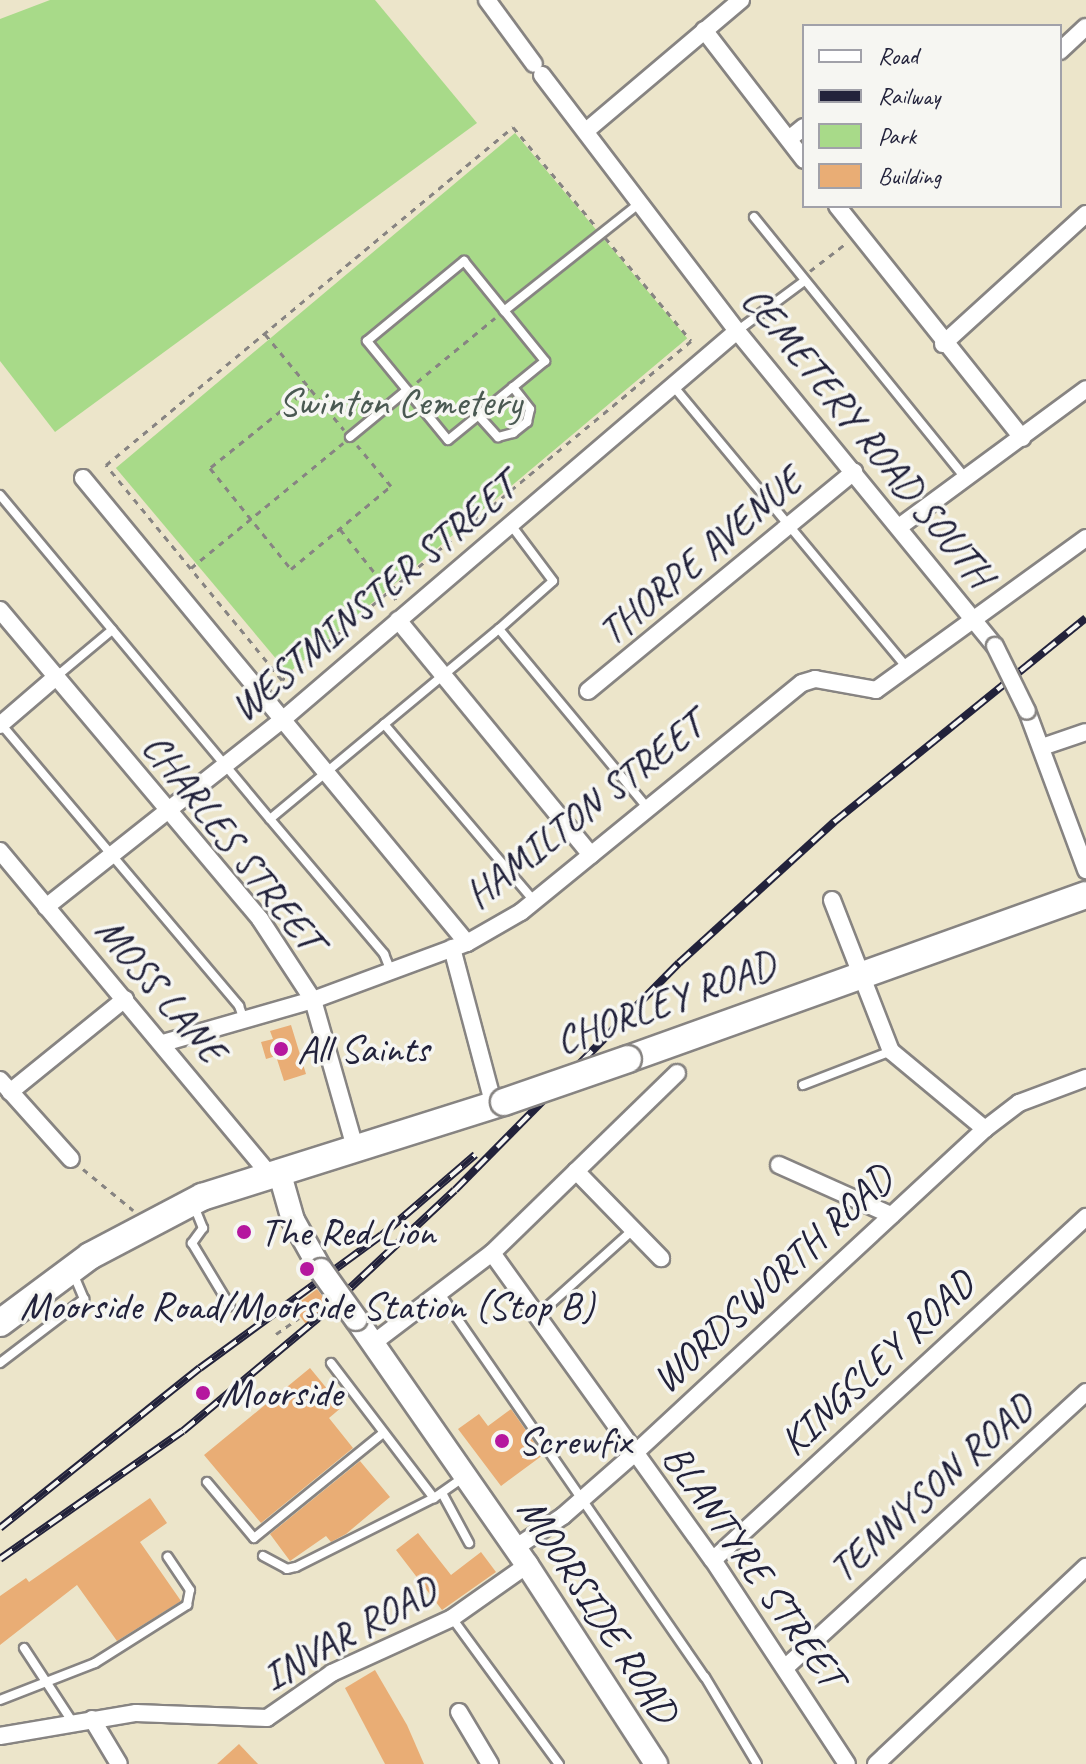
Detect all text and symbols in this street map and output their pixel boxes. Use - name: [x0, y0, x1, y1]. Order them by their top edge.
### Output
- legend: [802, 24, 1062, 208]
- text: Road: [878, 41, 918, 71]
- text: Railway: [878, 81, 940, 111]
- text: Park: [878, 121, 916, 151]
- text: Building: [878, 161, 941, 191]
- street label: CEMETERY ROAD SOUTH: [732, 275, 1004, 597]
- park label: Swinton Cemetery: [279, 378, 521, 426]
- street label: THORPE AVENUE: [588, 457, 812, 655]
- street label: WESTMINSTER STREET: [220, 463, 526, 731]
- street label: HAMILTON STREET: [455, 702, 713, 918]
- street label: CHARLES STREET: [133, 723, 333, 961]
- street label: MOSS LANE: [86, 907, 236, 1073]
- street label: CHORLEY ROAD: [548, 940, 782, 1064]
- place label: All Saints: [297, 1025, 429, 1073]
- marker: All Saints: [272, 1040, 290, 1058]
- street label: WORDSWORTH ROAD: [641, 1154, 903, 1404]
- place label: The Red Lion: [260, 1208, 437, 1256]
- marker: The Red Lion: [235, 1223, 253, 1241]
- marker: Moorside Road/Moorside Station (Stop B): [298, 1260, 316, 1278]
- street label: KINGSLEY ROAD: [770, 1261, 984, 1465]
- place label: Moorside Road/Moorside Station (Stop B): [19, 1282, 595, 1330]
- place label: Moorside: [221, 1369, 342, 1417]
- marker: Moorside: [192, 1382, 214, 1404]
- street label: TENNYSON ROAD: [819, 1384, 1043, 1592]
- place label: Screwfix: [518, 1417, 631, 1465]
- marker: Screwfix: [493, 1432, 511, 1450]
- street label: BLANTYRE STREET: [652, 1435, 856, 1697]
- street label: MOORSIDE ROAD: [507, 1487, 689, 1733]
- street label: INVAR ROAD: [253, 1565, 445, 1701]

